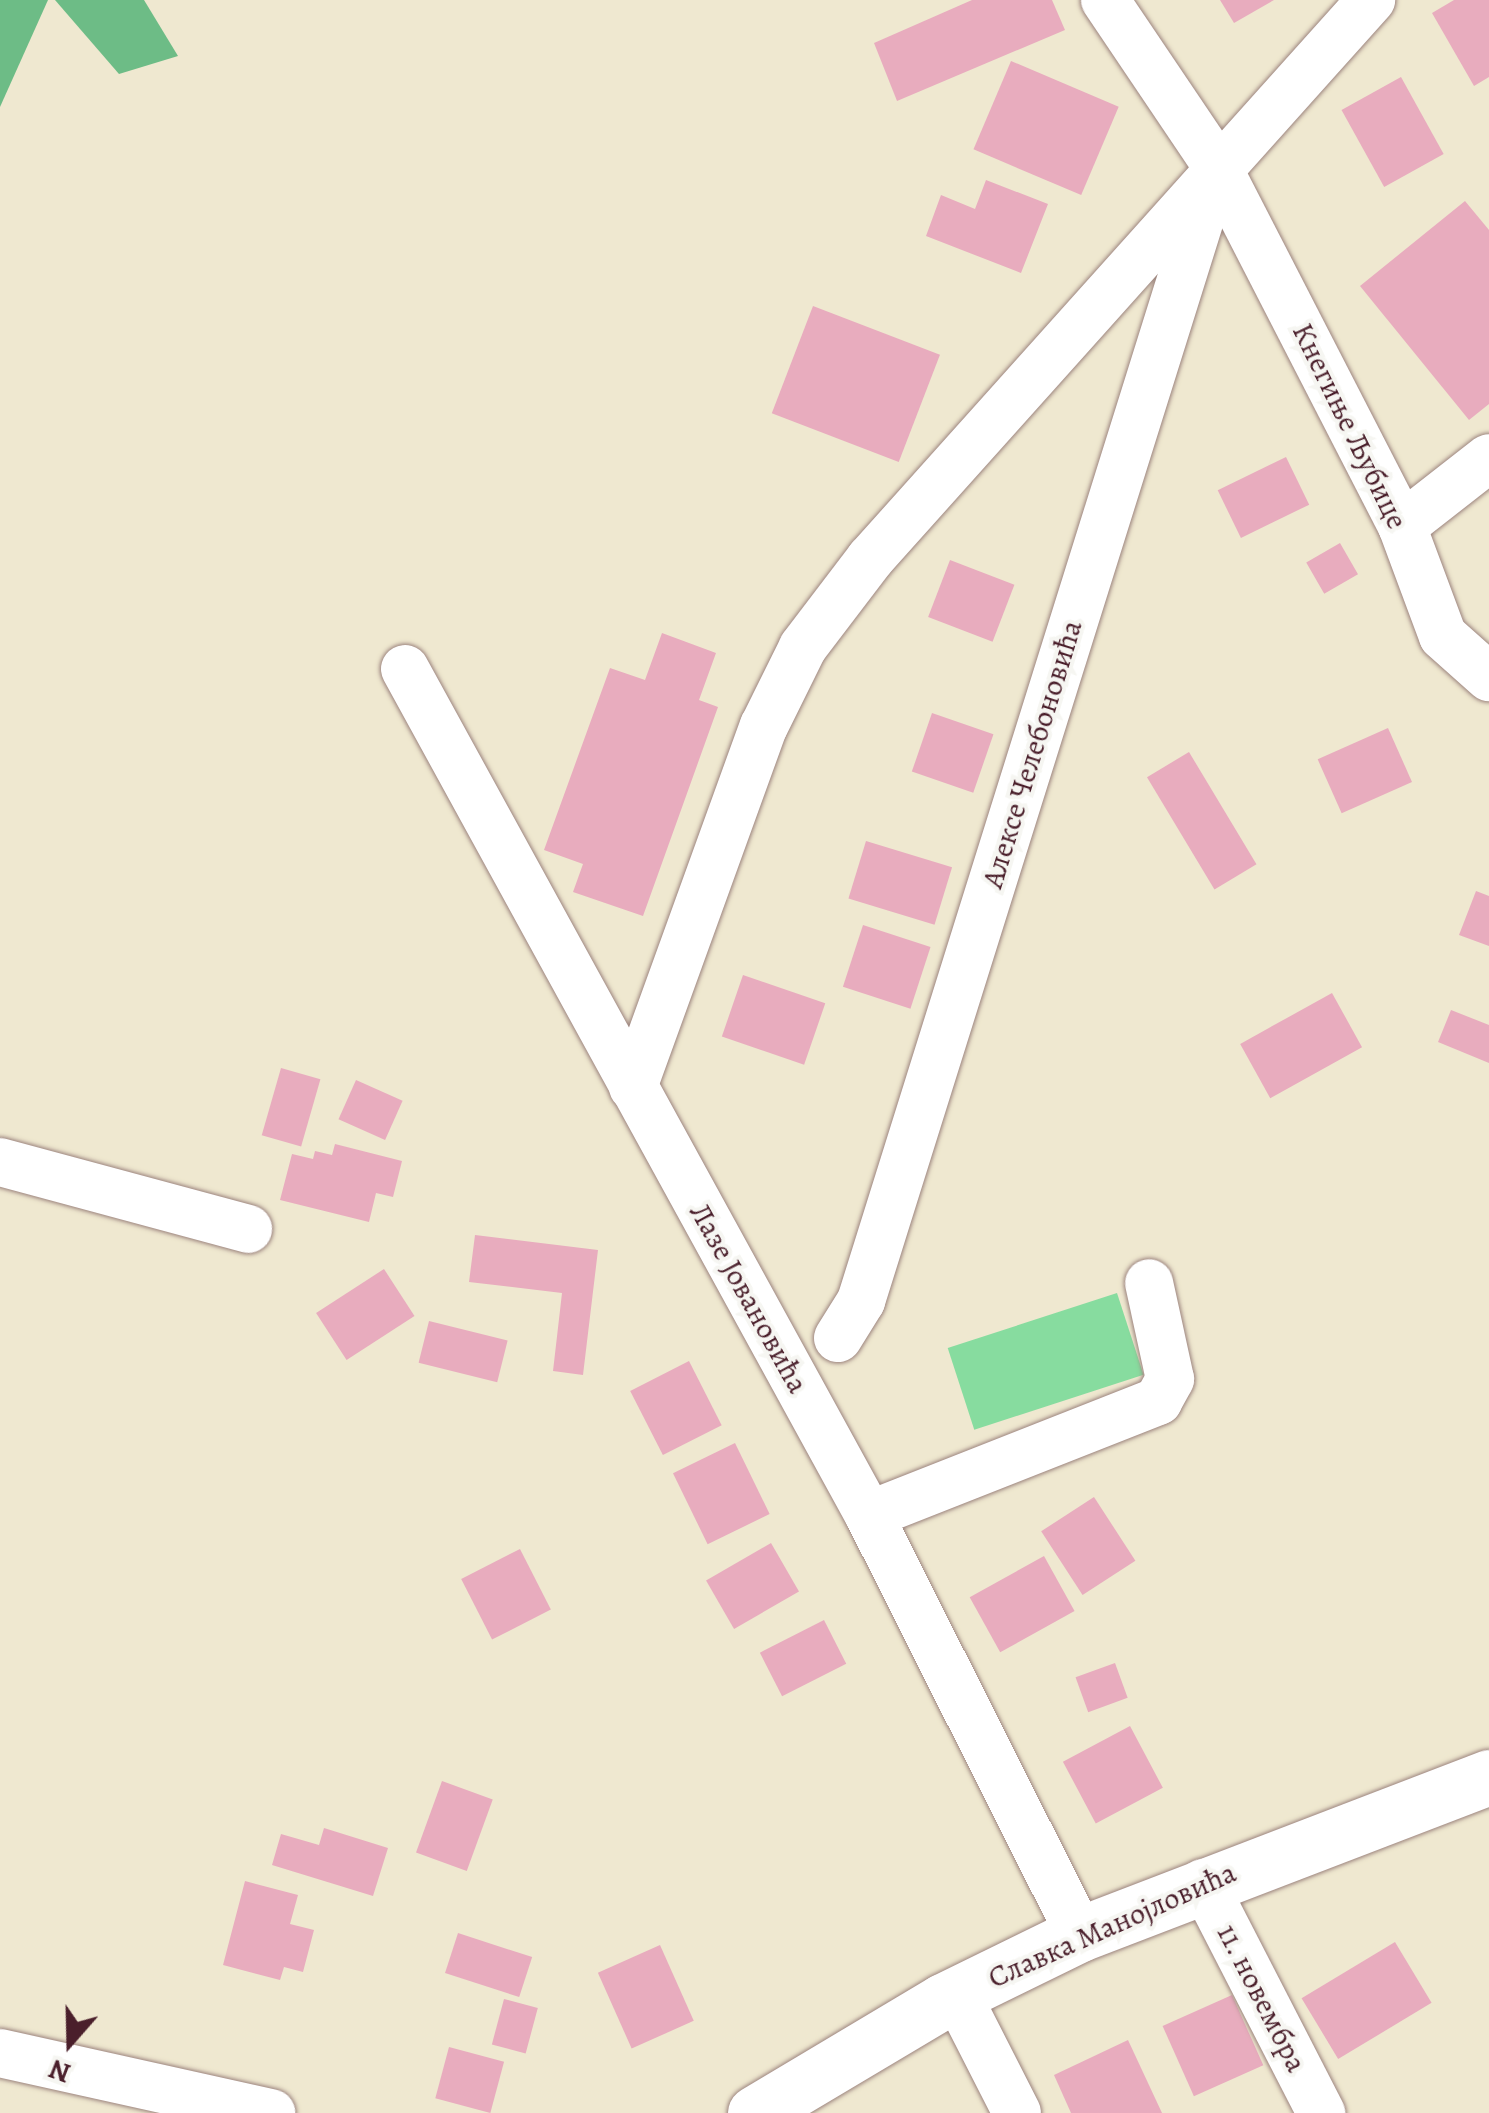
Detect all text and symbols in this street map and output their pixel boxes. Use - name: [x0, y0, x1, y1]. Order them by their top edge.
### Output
- street label: Кнегиње Љубице: [1285, 317, 1415, 535]
- street label: Алексе Челебоновића: [974, 616, 1090, 892]
- street label: Лазе Јовановића: [682, 1197, 816, 1399]
- street label: Славка Манојловића: [983, 1854, 1241, 1996]
- street label: 11. новембра: [1209, 1918, 1315, 2078]
- north arrow: [20, 1993, 120, 2093]
- text: N: [44, 2050, 76, 2093]

